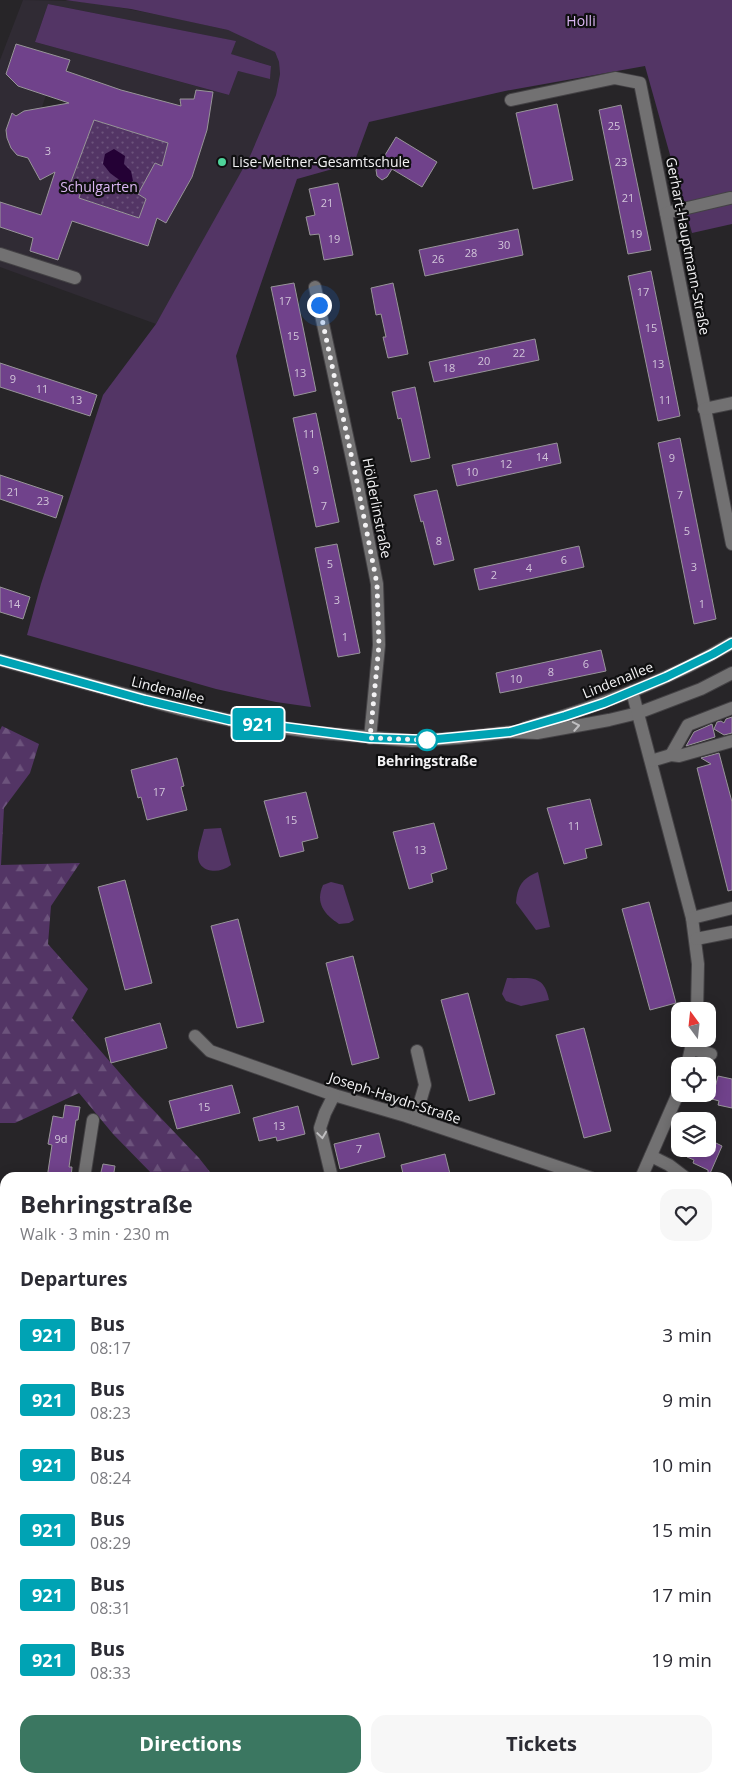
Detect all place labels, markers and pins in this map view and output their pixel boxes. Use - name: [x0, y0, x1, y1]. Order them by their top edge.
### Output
- place label: Lise-Meitner-Gesamtschule: [232, 152, 410, 171]
- marker: Lise-Meitner-Gesamtschule: [216, 156, 228, 168]
- marker: Behringstraße: [416, 729, 438, 751]
- place label: Behringstraße: [377, 751, 477, 770]

